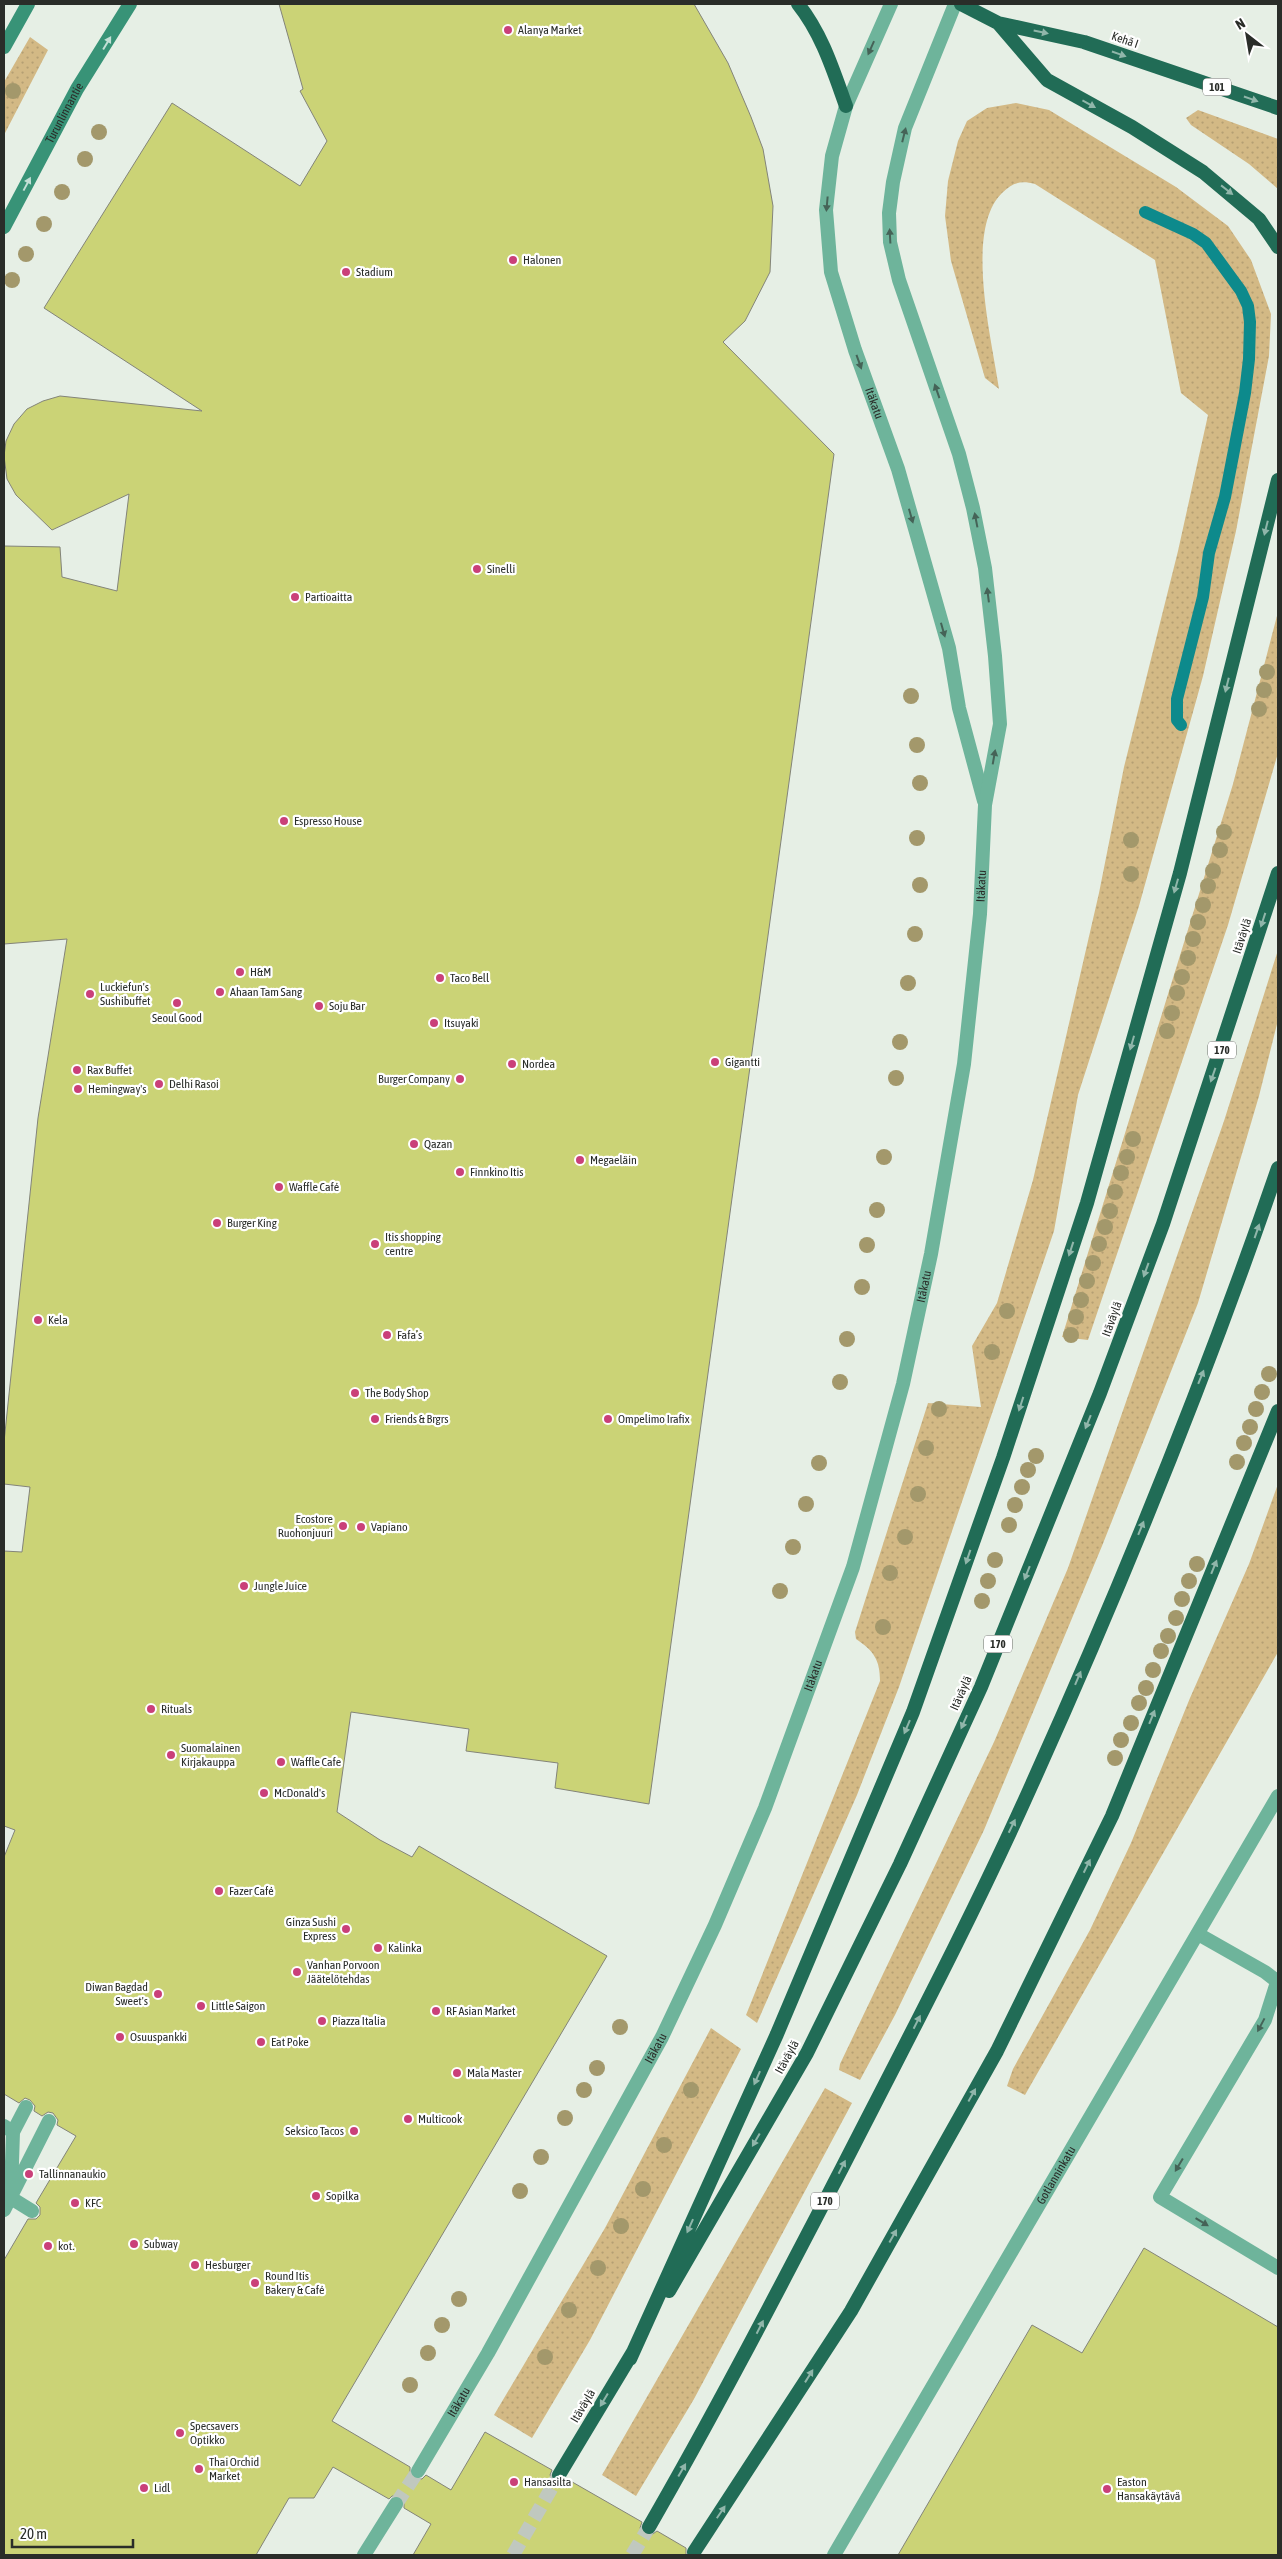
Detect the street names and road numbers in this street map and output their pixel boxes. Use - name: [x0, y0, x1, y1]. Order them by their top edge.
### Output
- street label: Kehä I: [1110, 29, 1140, 51]
- road number: 101: [1203, 78, 1231, 95]
- street label: Turunlinnantie: [43, 80, 86, 146]
- street label: Itäkatu: [862, 386, 886, 421]
- street label: Itäkatu: [974, 869, 989, 902]
- street label: Itäväylä: [1230, 917, 1254, 955]
- road number: 170: [1208, 1042, 1236, 1058]
- street label: Itäkatu: [914, 1269, 934, 1304]
- street label: Itäväylä: [1099, 1300, 1125, 1338]
- road number: 170: [984, 1636, 1012, 1652]
- street label: Itäkatu: [801, 1658, 826, 1693]
- street label: Itäväylä: [947, 1674, 975, 1712]
- street label: Itäkatu: [642, 2031, 670, 2066]
- street label: Itäväylä: [772, 2038, 802, 2076]
- street label: Gotlanninkatu: [1034, 2144, 1079, 2207]
- road number: 170: [811, 2192, 839, 2210]
- street label: Itäkatu: [445, 2385, 473, 2420]
- street label: Itäväylä: [568, 2387, 598, 2425]

